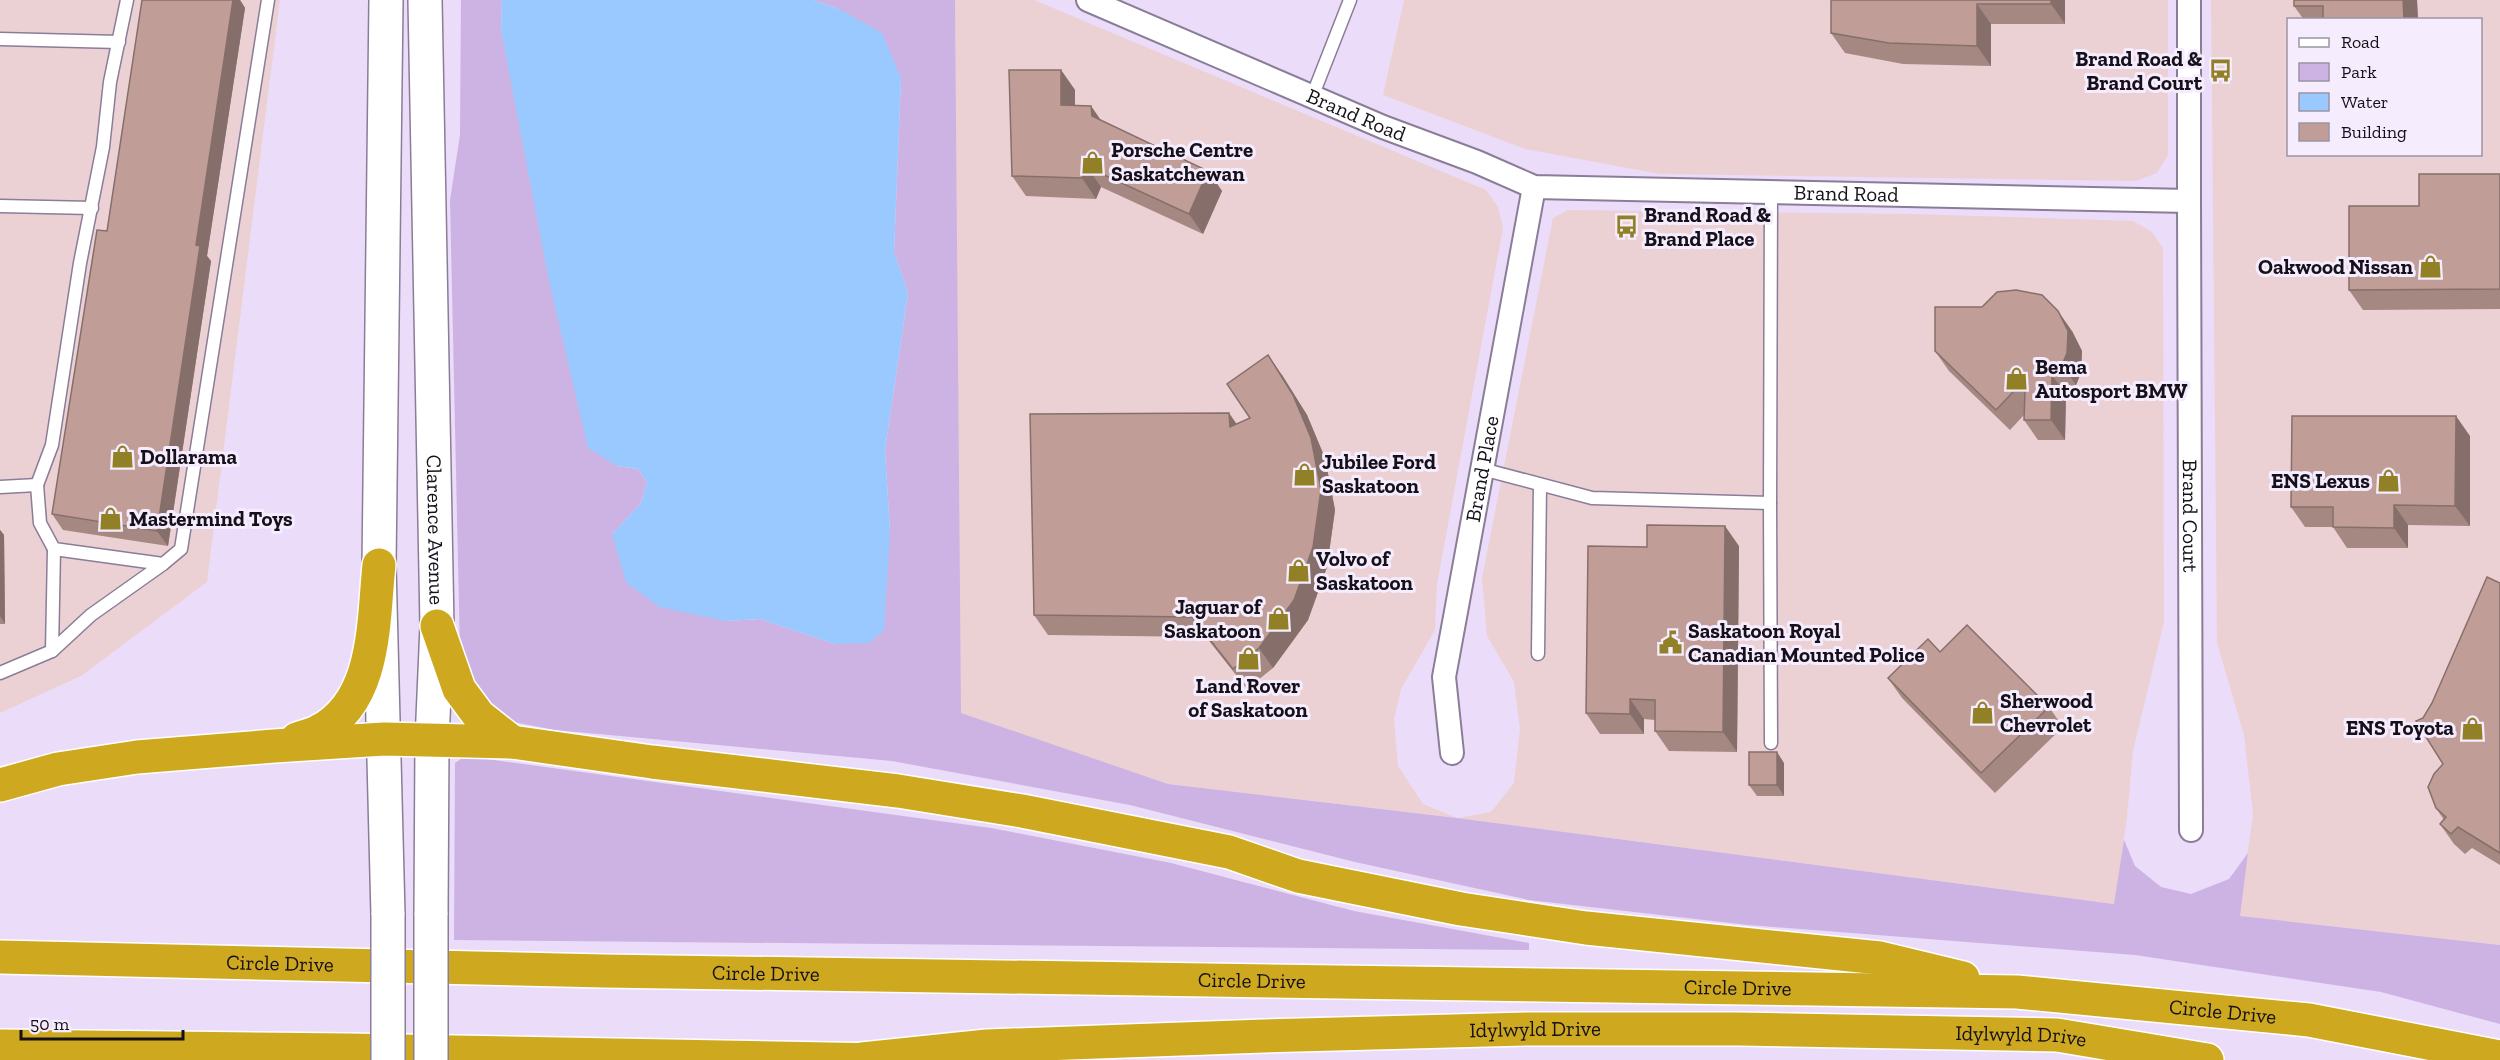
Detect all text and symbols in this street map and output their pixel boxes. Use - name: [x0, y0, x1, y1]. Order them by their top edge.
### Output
- legend: [2287, 18, 2482, 156]
- text: Road: [2341, 31, 2380, 53]
- place label: Brand Road & Brand Court: [2075, 46, 2203, 95]
- bus stop icon: Brand Road & Brand Court: [2207, 58, 2233, 84]
- text: Park: [2341, 61, 2377, 83]
- street label: Brand Road: [1303, 83, 1410, 147]
- text: Water: [2341, 91, 2388, 113]
- text: Building: [2341, 121, 2407, 143]
- place label: Porsche Centre Saskatchewan: [1111, 137, 1253, 186]
- shop icon: Porsche Centre Saskatchewan: [1080, 149, 1106, 175]
- street label: Brand Road: [1793, 180, 1900, 207]
- place label: Brand Road & Brand Place: [1644, 202, 1771, 251]
- bus stop icon: Brand Road & Brand Place: [1613, 214, 1639, 240]
- place label: Oakwood Nissan: [2258, 254, 2414, 279]
- shop icon: Oakwood Nissan: [2418, 254, 2444, 280]
- place label: Bema Autosport BMW: [2035, 354, 2188, 403]
- shop icon: Bema Autosport BMW: [2004, 366, 2030, 392]
- street label: Brand Place: [1460, 414, 1504, 524]
- shop icon: Dollarama: [109, 444, 135, 470]
- place label: Dollarama: [140, 444, 238, 469]
- place label: Jubilee Ford Saskatoon: [1322, 449, 1436, 498]
- street label: Clarence Avenue: [422, 454, 450, 605]
- street label: Brand Court: [2178, 460, 2203, 573]
- shop icon: Jubilee Ford Saskatoon: [1291, 461, 1317, 487]
- place label: ENS Lexus: [2271, 468, 2370, 493]
- shop icon: ENS Lexus: [2375, 468, 2401, 494]
- shop icon: Mastermind Toys: [98, 506, 124, 532]
- place label: Mastermind Toys: [129, 506, 293, 531]
- place label: Volvo of Saskatoon: [1316, 546, 1414, 595]
- shop icon: Volvo of Saskatoon: [1285, 558, 1311, 584]
- place label: Jaguar of Saskatoon: [1164, 594, 1263, 643]
- shop icon: Jaguar of Saskatoon: [1266, 606, 1292, 632]
- place label: Saskatoon Royal Canadian Mounted Police: [1688, 618, 1925, 667]
- public building icon: Saskatoon Royal Canadian Mounted Police: [1657, 630, 1683, 656]
- shop icon: Land Rover of Saskatoon: [1235, 645, 1261, 671]
- place label: Land Rover of Saskatoon: [1188, 673, 1308, 722]
- place label: Sherwood Chevrolet: [2000, 688, 2093, 737]
- shop icon: Sherwood Chevrolet: [1969, 700, 1995, 726]
- place label: ENS Toyota: [2346, 715, 2454, 740]
- shop icon: ENS Toyota: [2459, 715, 2485, 741]
- street label: Circle Drive: [226, 949, 334, 977]
- street label: Circle Drive: [712, 960, 820, 986]
- street label: Circle Drive: [1198, 967, 1306, 993]
- street label: Circle Drive: [1684, 974, 1792, 1001]
- street label: Circle Drive: [2168, 994, 2278, 1029]
- scale bar: [21, 1003, 183, 1041]
- text: 50 m: [30, 1013, 70, 1035]
- street label: Idylwyld Drive: [1469, 1016, 1601, 1043]
- street label: Idylwyld Drive: [1955, 1020, 2089, 1052]

